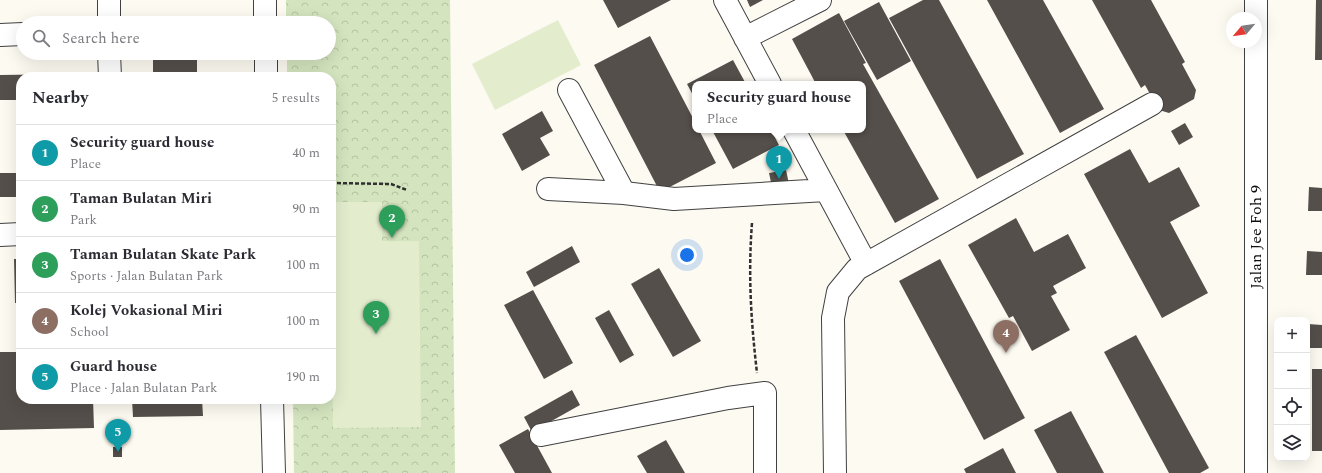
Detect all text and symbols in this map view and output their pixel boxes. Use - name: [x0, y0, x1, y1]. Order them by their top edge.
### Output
- north arrow: [1226, 12, 1262, 48]
- search box: [16, 16, 336, 60]
- icon: search: [30, 27, 52, 49]
- text: Search here: [62, 27, 140, 50]
- popup: [692, 81, 866, 133]
- text: Nearby: [32, 85, 88, 111]
- text: Security guard house: [707, 86, 851, 109]
- text: 5 results: [272, 88, 320, 108]
- text: Place: [707, 109, 738, 129]
- text: Security guard house: [70, 131, 214, 154]
- text: 1: [41, 143, 49, 163]
- text: 40 m: [293, 143, 320, 163]
- pin: 1: [766, 146, 792, 179]
- text: Place: [70, 154, 101, 174]
- street label: Jalan Jee Foh 9: [1244, 185, 1268, 289]
- text: Taman Bulatan Miri: [70, 187, 212, 210]
- text: 2: [41, 199, 49, 219]
- text: 90 m: [293, 199, 320, 219]
- pin: 2: [379, 205, 405, 238]
- text: Park: [70, 210, 97, 230]
- text: Taman Bulatan Skate Park: [70, 243, 256, 266]
- your location: [677, 245, 697, 265]
- text: 3: [41, 255, 49, 275]
- text: 100 m: [286, 255, 320, 275]
- text: Sports · Jalan Bulatan Park: [70, 266, 223, 286]
- text: Kolej Vokasional Miri: [70, 299, 223, 322]
- pin: 3: [363, 301, 389, 334]
- text: 4: [41, 311, 49, 331]
- text: 100 m: [286, 311, 320, 331]
- map controls: [1274, 317, 1310, 461]
- button: +: [1274, 317, 1310, 353]
- pin: 4: [993, 320, 1019, 353]
- text: School: [70, 322, 109, 342]
- button: −: [1274, 353, 1310, 389]
- text: Guard house: [70, 355, 157, 378]
- text: 5: [41, 367, 49, 387]
- text: 190 m: [286, 367, 320, 387]
- text: Place · Jalan Bulatan Park: [70, 378, 217, 398]
- button: locate: [1274, 389, 1310, 425]
- pin: 5: [105, 419, 131, 452]
- button: layers: [1274, 425, 1310, 461]

